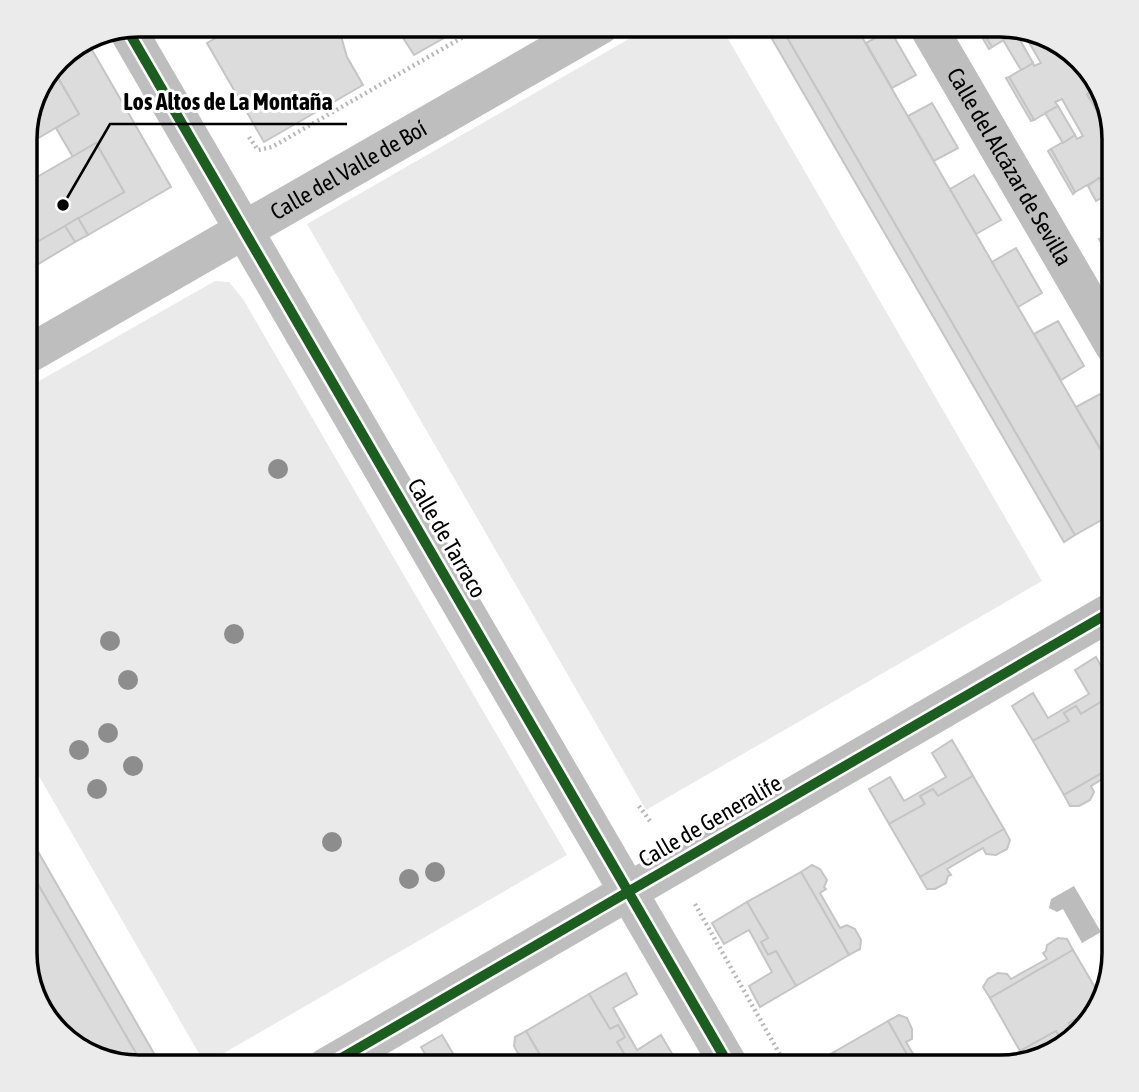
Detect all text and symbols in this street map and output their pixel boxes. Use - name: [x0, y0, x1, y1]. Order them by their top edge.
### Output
- street label: Calle del Alcázar de Sevilla: [942, 63, 1077, 270]
- callout: Los Altos de La Montaña: [110, 79, 347, 124]
- text: Los Altos de La Montaña: [123, 88, 333, 115]
- street label: Calle del Valle de Boí: [266, 115, 431, 225]
- street label: Calle de Tarraco: [402, 474, 492, 602]
- street label: Calle de Generalife: [634, 770, 786, 872]

